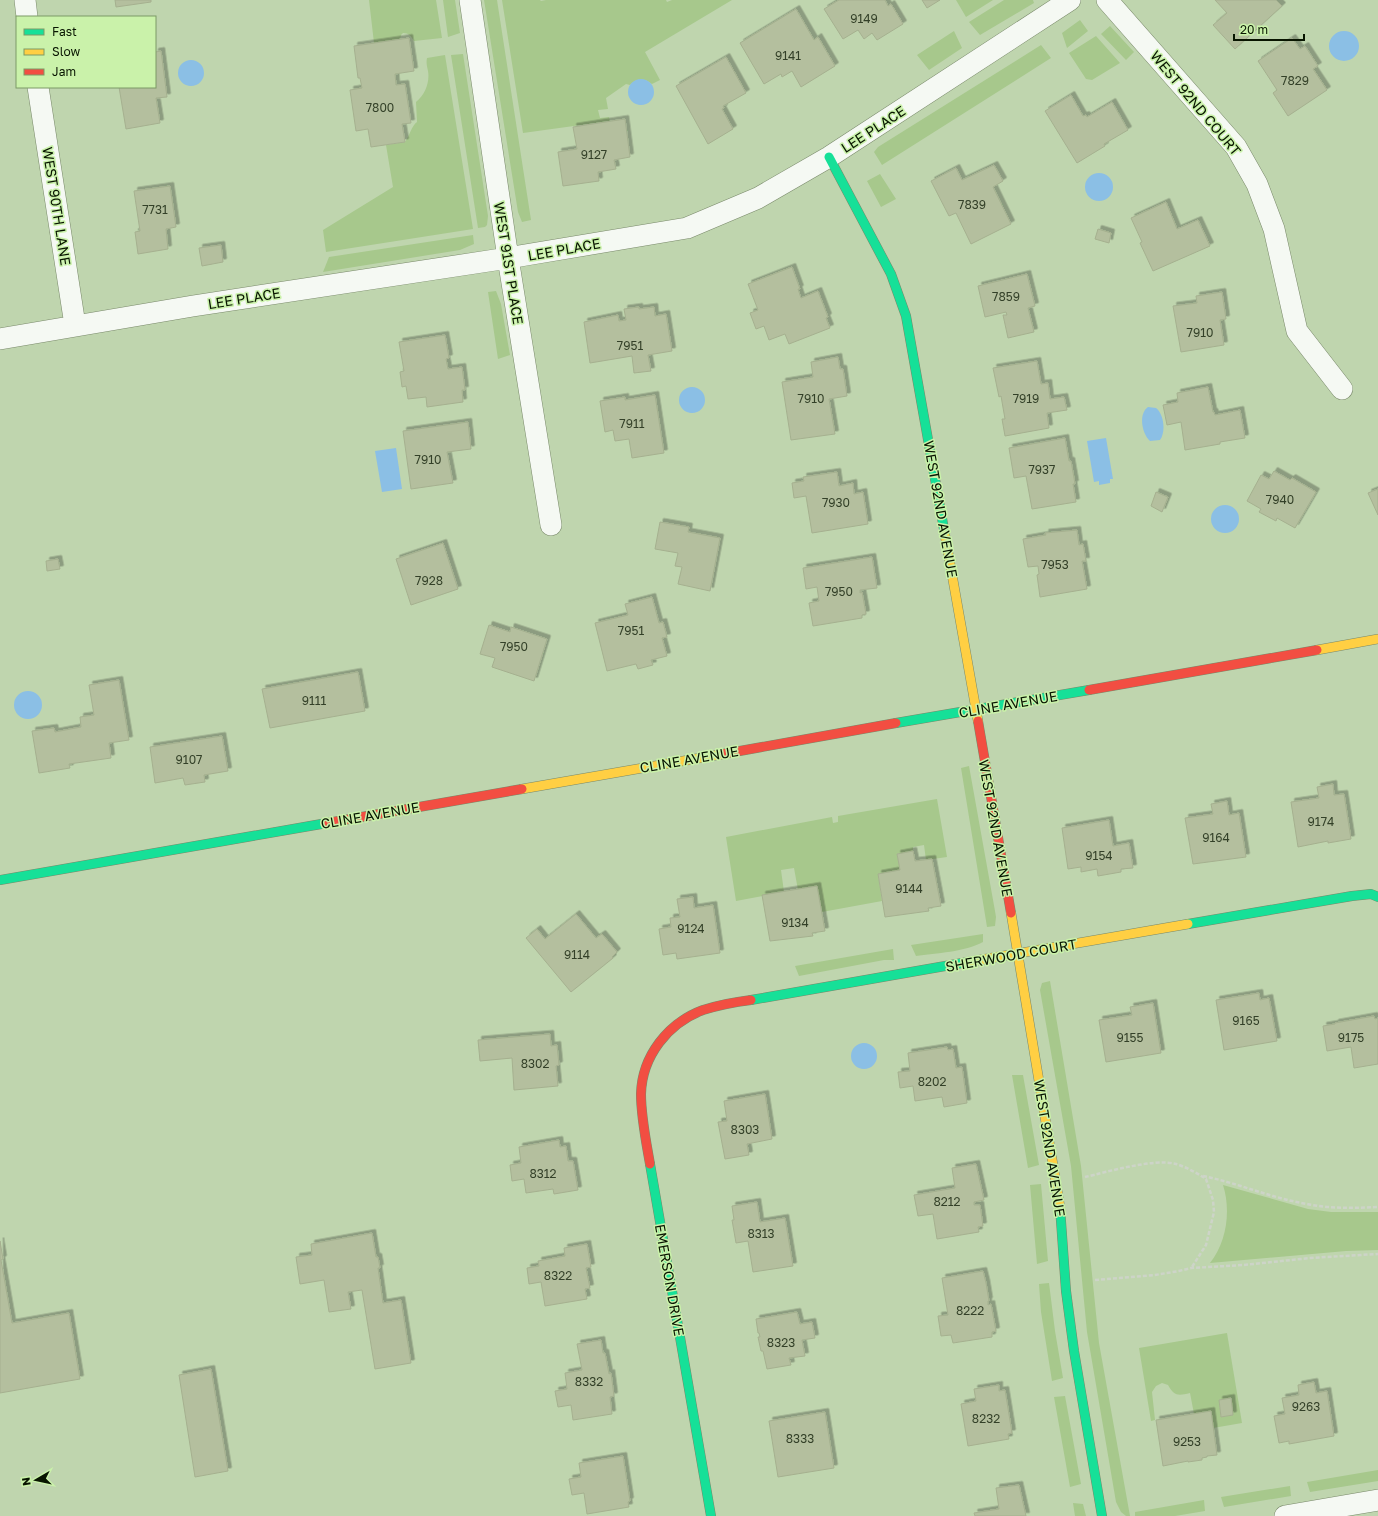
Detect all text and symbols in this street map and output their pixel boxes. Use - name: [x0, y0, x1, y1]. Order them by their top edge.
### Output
- house number: 9149: [850, 11, 878, 26]
- legend: [16, 16, 156, 88]
- scale bar: [1234, 16, 1304, 42]
- text: 20 m: [1240, 22, 1268, 37]
- text: Fast: [52, 24, 77, 39]
- text: Slow: [52, 44, 80, 59]
- street label: WEST 92ND COURT: [1147, 47, 1245, 159]
- house number: 9141: [775, 48, 801, 63]
- text: Jam: [52, 64, 76, 79]
- house number: 7829: [1281, 73, 1309, 88]
- house number: 7800: [366, 100, 394, 115]
- street label: LEE PLACE: [838, 102, 908, 156]
- street label: WEST 90TH LANE: [39, 145, 75, 267]
- house number: 9127: [581, 147, 607, 162]
- house number: 7839: [958, 197, 986, 212]
- street label: WEST 91ST PLACE: [491, 200, 527, 326]
- house number: 7731: [142, 202, 168, 217]
- street label: LEE PLACE: [526, 234, 602, 264]
- street label: LEE PLACE: [206, 284, 282, 312]
- house number: 7859: [992, 289, 1020, 304]
- house number: 7910: [1187, 325, 1213, 340]
- house number: 7951: [617, 338, 643, 353]
- house number: 7910: [798, 391, 824, 406]
- house number: 7919: [1013, 391, 1039, 406]
- house number: 7911: [619, 416, 645, 431]
- street label: WEST 92ND AVENUE: [921, 439, 961, 579]
- house number: 7910: [415, 452, 441, 467]
- house number: 7937: [1028, 462, 1056, 477]
- house number: 7940: [1266, 492, 1294, 507]
- house number: 7930: [822, 495, 850, 510]
- house number: 7953: [1041, 557, 1069, 572]
- house number: 7928: [415, 573, 443, 588]
- house number: 7950: [825, 584, 853, 599]
- house number: 7951: [618, 623, 644, 638]
- house number: 7950: [500, 639, 528, 654]
- street label: CLINE AVENUE: [957, 687, 1059, 721]
- house number: 9111: [302, 693, 327, 708]
- street label: CLINE AVENUE: [638, 742, 740, 776]
- house number: 9107: [176, 752, 202, 767]
- street label: WEST 92ND AVENUE: [976, 758, 1016, 898]
- street label: CLINE AVENUE: [319, 798, 421, 832]
- house number: 9174: [1308, 814, 1334, 829]
- house number: 9164: [1202, 830, 1230, 845]
- house number: 9154: [1085, 848, 1113, 863]
- house number: 9144: [895, 881, 923, 896]
- house number: 9134: [781, 915, 809, 930]
- house number: 9124: [677, 921, 705, 936]
- street label: SHERWOOD COURT: [944, 935, 1078, 975]
- house number: 9114: [564, 947, 590, 962]
- house number: 9165: [1232, 1013, 1260, 1028]
- house number: 9155: [1116, 1030, 1144, 1045]
- house number: 9175: [1338, 1030, 1364, 1045]
- house number: 8302: [521, 1056, 549, 1071]
- house number: 8202: [918, 1074, 946, 1089]
- street label: WEST 92ND AVENUE: [1031, 1078, 1069, 1218]
- house number: 8303: [731, 1122, 759, 1137]
- house number: 8312: [529, 1166, 557, 1181]
- house number: 8212: [933, 1194, 961, 1209]
- street label: EMERSON DRIVE: [652, 1223, 688, 1337]
- house number: 8313: [747, 1226, 775, 1241]
- house number: 8322: [544, 1268, 572, 1283]
- house number: 8222: [956, 1303, 984, 1318]
- house number: 8323: [767, 1335, 795, 1350]
- house number: 8332: [575, 1374, 603, 1389]
- house number: 9263: [1292, 1399, 1320, 1414]
- house number: 8232: [972, 1411, 1000, 1426]
- house number: 8333: [786, 1431, 814, 1446]
- house number: 9253: [1173, 1434, 1201, 1449]
- north arrow: [16, 1460, 56, 1500]
- text: N: [19, 1476, 33, 1487]

